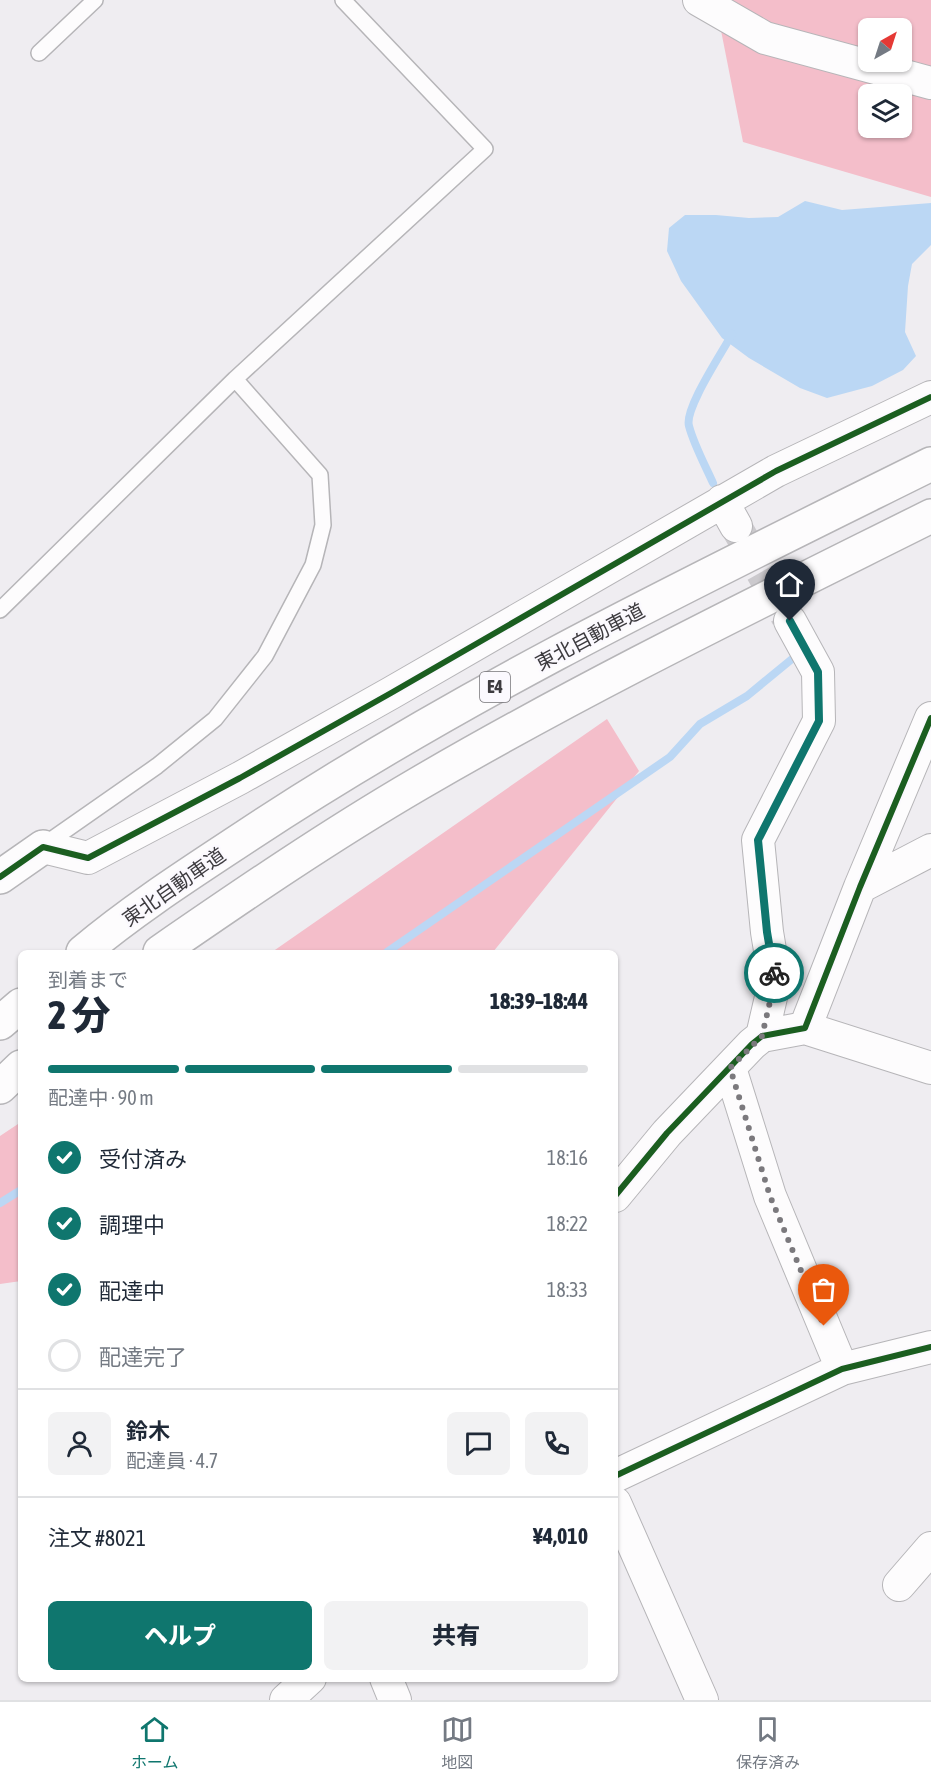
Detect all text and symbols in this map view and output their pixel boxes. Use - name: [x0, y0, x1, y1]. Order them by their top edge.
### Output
- north arrow: [858, 18, 912, 72]
- map controls: [858, 18, 912, 138]
- button: layers: [858, 84, 912, 138]
- pin: [764, 559, 815, 621]
- icon: home: [773, 568, 806, 601]
- street label: 東北自動車道: [531, 598, 648, 675]
- road number: E4: [480, 672, 510, 702]
- street label: 東北自動車道: [118, 843, 229, 930]
- courier: [744, 943, 804, 1003]
- icon: bike: [758, 957, 791, 990]
- text: 到着まで: [48, 968, 128, 991]
- text: 18:39–18:44: [490, 988, 588, 1014]
- text: 2 分: [48, 993, 111, 1037]
- text: 配達中 · 90 m: [48, 1086, 154, 1109]
- icon: check: [48, 1141, 81, 1174]
- text: 受付済み: [99, 1146, 187, 1172]
- text: 18:16: [547, 1146, 588, 1169]
- icon: check: [48, 1207, 81, 1240]
- text: 調理中: [99, 1212, 165, 1238]
- text: 18:22: [547, 1212, 588, 1235]
- pin: [798, 1264, 849, 1326]
- icon: check: [48, 1273, 81, 1306]
- icon: bag: [807, 1273, 840, 1306]
- text: 配達中: [99, 1278, 165, 1304]
- text: 18:33: [547, 1278, 588, 1301]
- text: 配達完了: [99, 1344, 187, 1370]
- button: person: [48, 1412, 111, 1475]
- button: chat: [447, 1412, 510, 1475]
- button: phone: [525, 1412, 588, 1475]
- text: 鈴木: [126, 1418, 170, 1444]
- text: 配達員 · 4.7: [126, 1449, 218, 1472]
- text: ¥4,010: [533, 1523, 588, 1549]
- text: 注文 #8021: [48, 1525, 146, 1551]
- button: ヘルプ: [48, 1601, 312, 1670]
- button: 共有: [324, 1601, 588, 1670]
- tab: ホーム: [131, 1713, 179, 1773]
- tab: 地図: [441, 1713, 474, 1773]
- tab: 保存済み: [736, 1713, 800, 1773]

